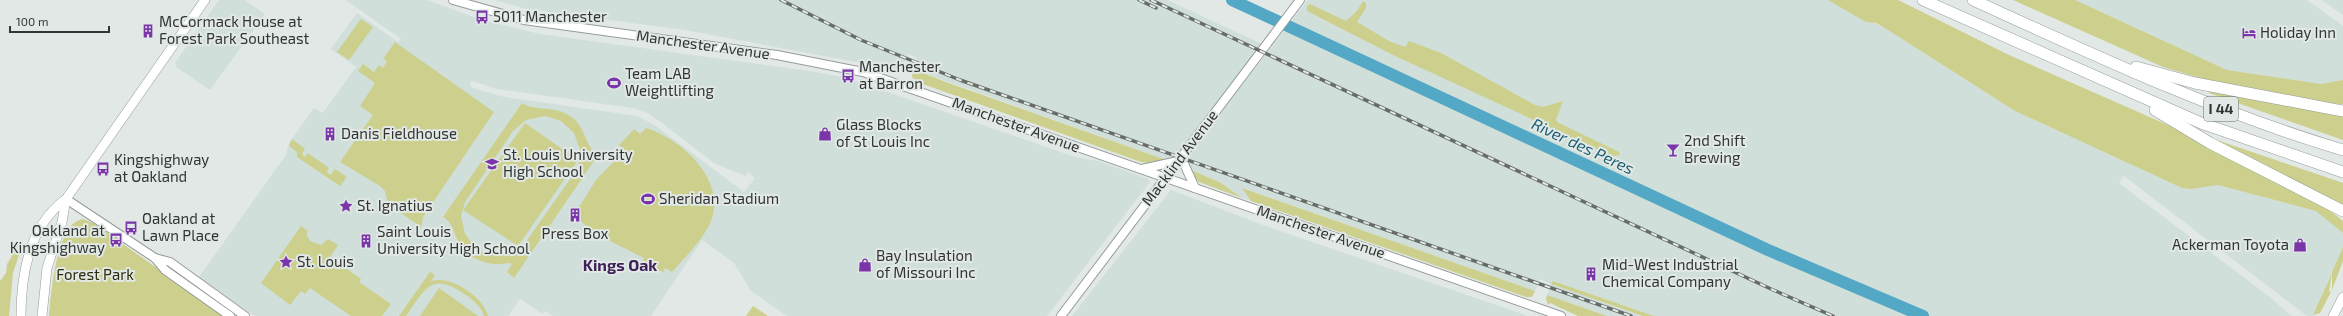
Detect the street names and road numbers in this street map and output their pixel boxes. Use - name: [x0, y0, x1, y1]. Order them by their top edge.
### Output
- street label: Manchester Avenue: [635, 26, 771, 62]
- street label: Manchester Avenue: [950, 93, 1083, 156]
- road number: I 44: [2204, 97, 2238, 121]
- street label: Macklind Avenue: [1137, 106, 1221, 209]
- street label: Manchester Avenue: [1255, 201, 1388, 261]

